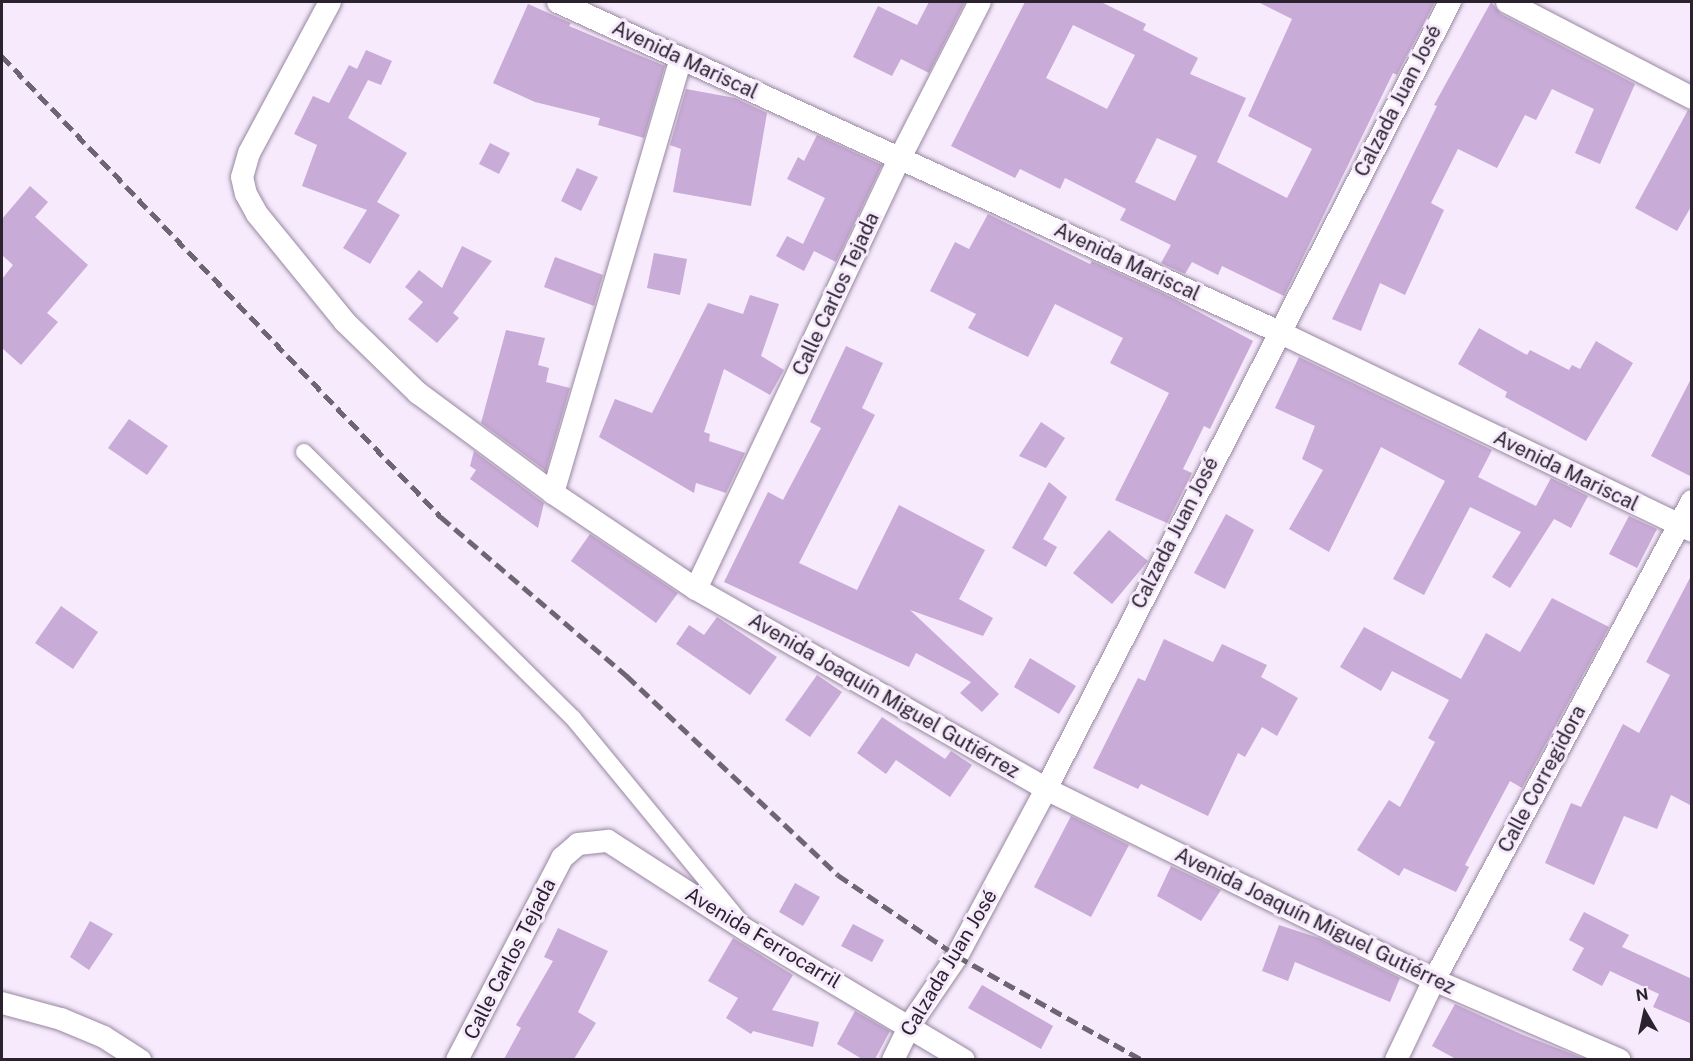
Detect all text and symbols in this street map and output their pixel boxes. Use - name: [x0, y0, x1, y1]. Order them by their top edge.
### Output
- street label: Avenida Mariscal: [608, 16, 762, 104]
- street label: Calzada Juan José: [1349, 21, 1447, 181]
- street label: Calle Carlos Tejada: [788, 208, 884, 380]
- street label: Avenida Mariscal: [1050, 218, 1204, 306]
- street label: Avenida Mariscal: [1490, 426, 1642, 516]
- street label: Calzada Juan José: [1126, 453, 1224, 613]
- street label: Avenida Joaquín Miguel Gutiérrez: [744, 608, 1024, 784]
- street label: Calle Corregidora: [1493, 701, 1591, 857]
- street label: Avenida Joaquín Miguel Gutiérrez: [1171, 843, 1459, 999]
- street label: Calle Carlos Tejada: [459, 874, 561, 1044]
- street label: Avenida Ferrocarril: [681, 882, 845, 994]
- street label: Calzada Juan José: [896, 885, 1002, 1041]
- north arrow: [1615, 983, 1675, 1043]
- text: N: [1634, 984, 1650, 1005]

